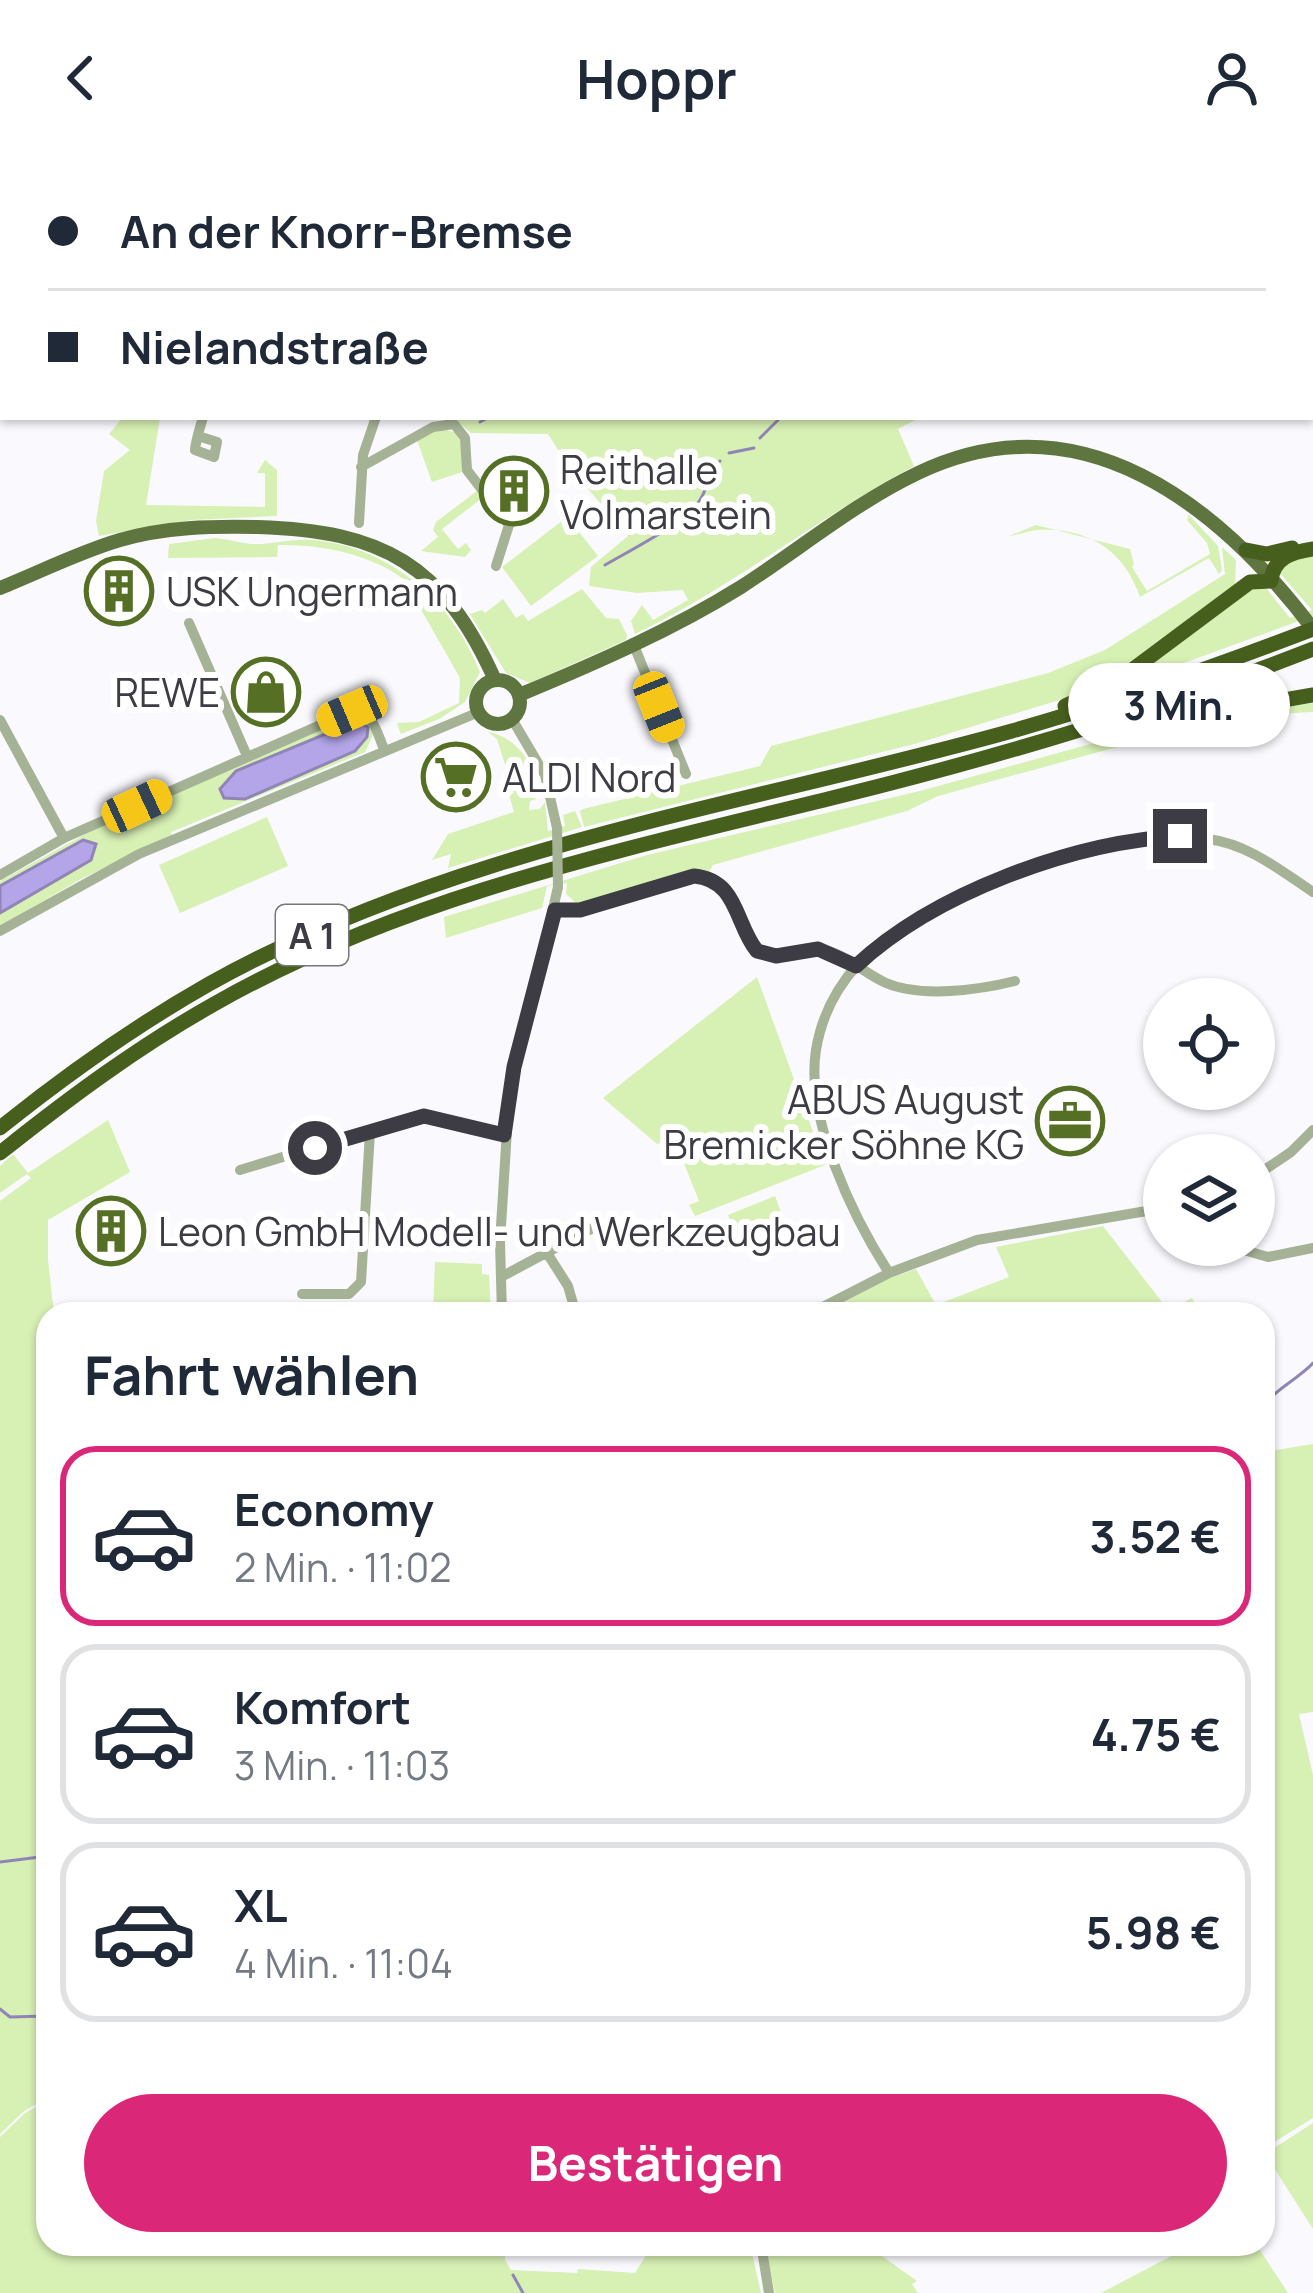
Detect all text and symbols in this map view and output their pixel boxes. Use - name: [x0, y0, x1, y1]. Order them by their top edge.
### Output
- text: Hoppr: [576, 41, 737, 115]
- icon: back: [48, 45, 114, 111]
- icon: person: [1199, 45, 1265, 111]
- text: An der Knorr-Bremse: [120, 200, 573, 262]
- text: Nielandstraße: [120, 316, 429, 378]
- place label: Reithalle Volmarstein: [560, 442, 772, 541]
- building icon: Reithalle Volmarstein: [479, 456, 549, 526]
- building icon: USK Ungermann: [84, 556, 154, 626]
- place label: USK Ungermann: [166, 564, 458, 618]
- shop icon: REWE: [231, 657, 301, 727]
- callout: 3 Min.: [1069, 662, 1291, 746]
- place label: REWE: [114, 665, 220, 719]
- car: [629, 667, 689, 747]
- text: 3 Min.: [1124, 678, 1235, 732]
- car: [312, 680, 392, 742]
- supermarket icon: ALDI Nord: [421, 742, 491, 812]
- place label: ALDI Nord: [502, 750, 676, 804]
- car: [97, 774, 177, 838]
- route end: [1153, 809, 1207, 863]
- road number: A 1: [276, 905, 348, 965]
- map controls: [1143, 978, 1275, 1266]
- button: locate: [1143, 978, 1275, 1110]
- place label: ABUS August Bremicker Söhne KG: [664, 1072, 1024, 1171]
- office icon: ABUS August Bremicker Söhne KG: [1035, 1086, 1105, 1156]
- route start: [288, 1121, 342, 1175]
- button: layers: [1143, 1134, 1275, 1266]
- building icon: Leon GmbH Modell- und Werkzeugbau: [76, 1196, 146, 1266]
- place label: Leon GmbH Modell- und Werkzeugbau: [158, 1204, 841, 1258]
- text: Fahrt wählen: [84, 1337, 419, 1411]
- text: Economy: [234, 1478, 434, 1540]
- icon: car: [90, 1482, 198, 1590]
- text: 3.52 €: [1089, 1505, 1221, 1567]
- text: 2 Min. · 11:02: [234, 1540, 452, 1594]
- text: Komfort: [234, 1676, 411, 1738]
- icon: car: [90, 1680, 198, 1788]
- text: 4.75 €: [1091, 1703, 1221, 1765]
- text: 3 Min. · 11:03: [234, 1738, 450, 1792]
- text: XL: [234, 1874, 288, 1936]
- icon: car: [90, 1878, 198, 1986]
- text: 5.98 €: [1086, 1901, 1221, 1963]
- text: 4 Min. · 11:04: [234, 1936, 453, 1990]
- button: Bestätigen: [84, 2094, 1227, 2232]

